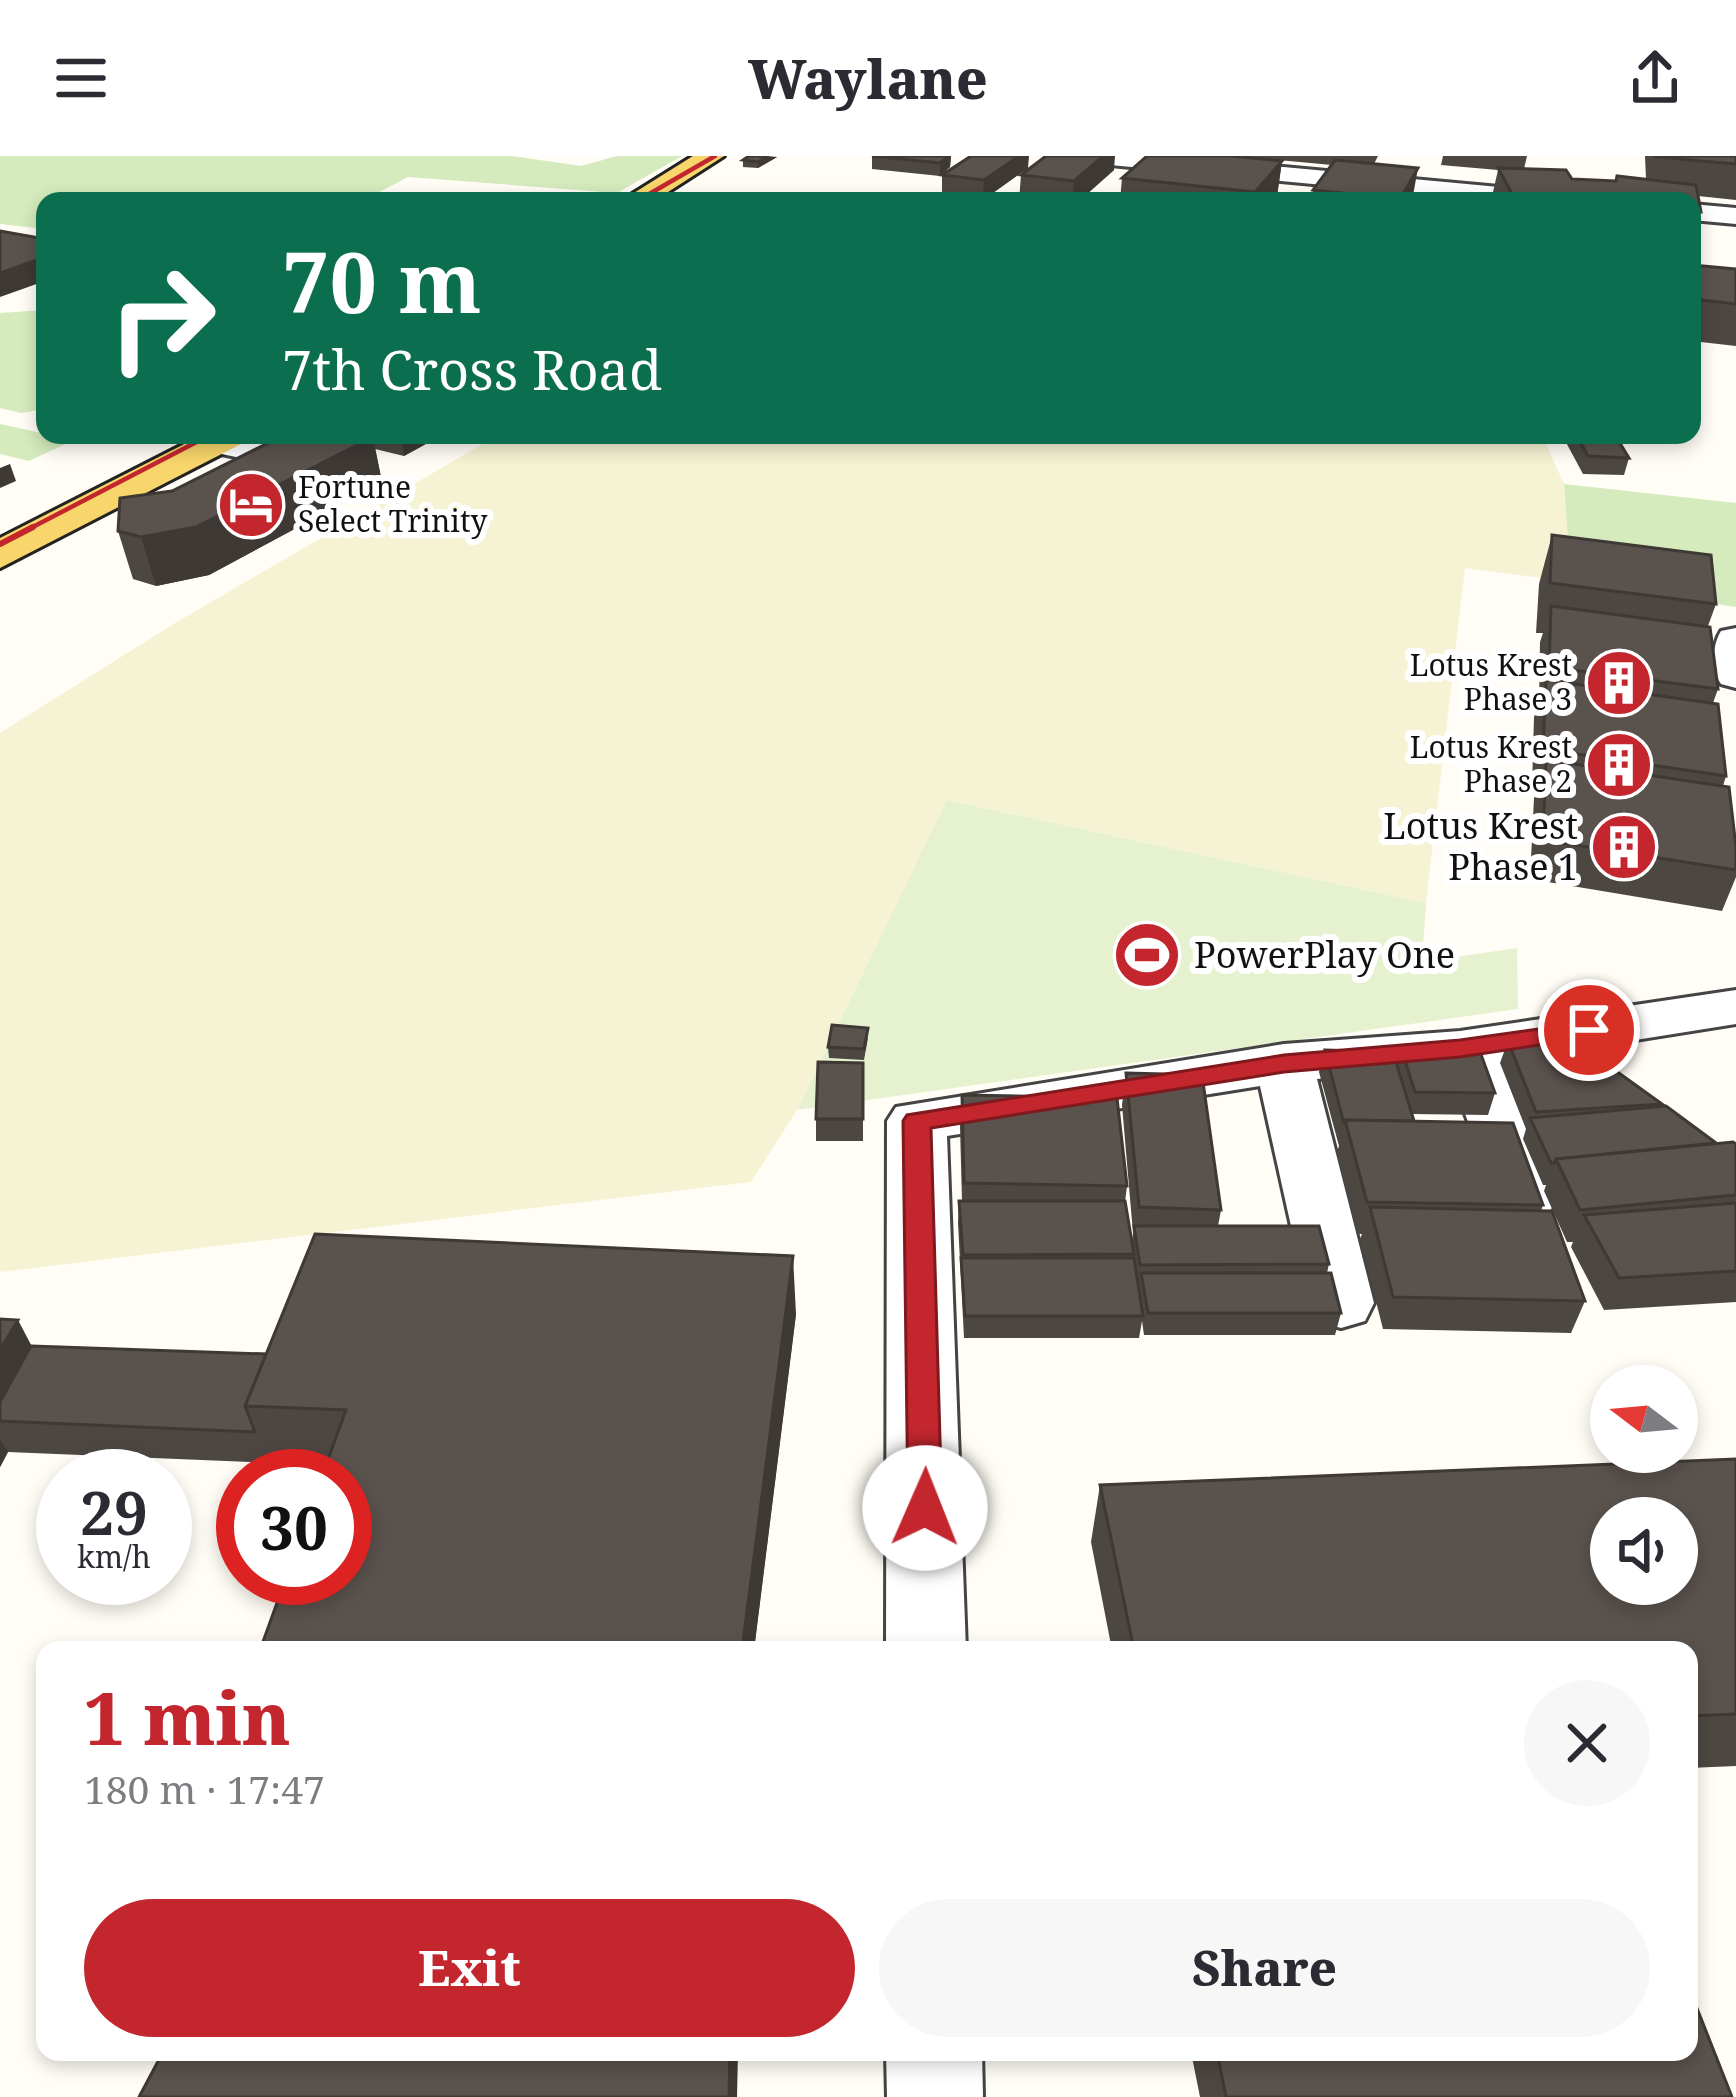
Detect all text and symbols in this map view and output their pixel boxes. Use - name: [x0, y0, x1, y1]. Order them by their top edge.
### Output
- text: Waylane: [748, 41, 988, 115]
- icon: menu: [48, 45, 114, 111]
- icon: share: [1622, 45, 1688, 111]
- text: 70 m: [282, 223, 482, 338]
- icon: right: [84, 240, 240, 396]
- text: 7th Cross Road: [282, 332, 662, 406]
- place label: Fortune Select Trinity: [298, 466, 487, 541]
- hotel icon: Fortune Select Trinity: [216, 470, 286, 540]
- place label: Lotus Krest Phase 3: [1410, 644, 1572, 719]
- building icon: Lotus Krest Phase 3: [1584, 648, 1654, 718]
- place label: Lotus Krest Phase 2: [1410, 726, 1572, 801]
- building icon: Lotus Krest Phase 2: [1584, 730, 1654, 800]
- place label: Lotus Krest Phase 1: [1383, 801, 1578, 891]
- building icon: Lotus Krest Phase 1: [1589, 812, 1659, 882]
- sports icon: PowerPlay One: [1112, 920, 1182, 990]
- place label: PowerPlay One: [1194, 930, 1455, 979]
- pin: [1538, 979, 1640, 1081]
- icon: arrive: [1556, 997, 1622, 1063]
- north arrow: [1590, 1365, 1698, 1473]
- map controls: [1590, 1365, 1698, 1605]
- position arrow: [862, 1445, 988, 1571]
- speed limit sign: 30: [216, 1449, 372, 1605]
- text: 29: [80, 1471, 148, 1553]
- button: sound: [1590, 1497, 1698, 1605]
- text: km/h: [77, 1536, 151, 1577]
- text: 1 min: [84, 1668, 291, 1766]
- button: close: [1524, 1680, 1650, 1806]
- text: 180 m · 17:47: [84, 1762, 325, 1815]
- button: Exit: [84, 1899, 855, 2037]
- button: Share: [879, 1899, 1650, 2037]

